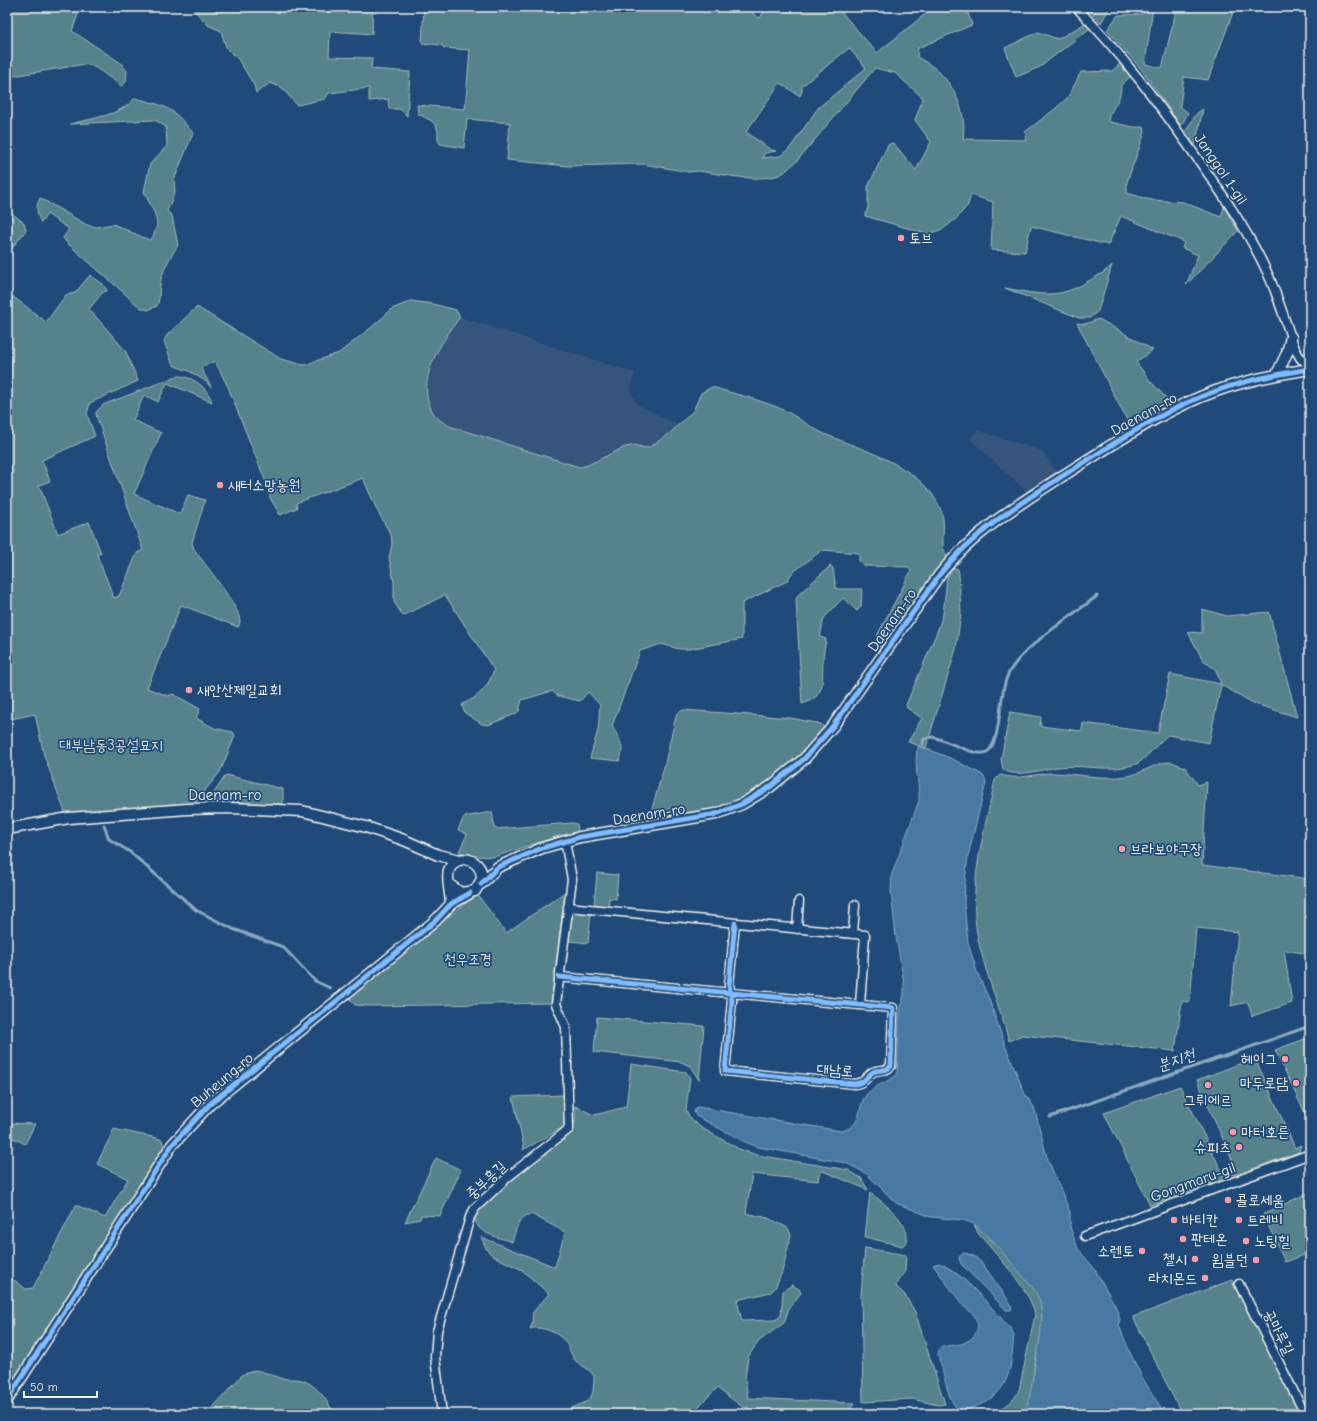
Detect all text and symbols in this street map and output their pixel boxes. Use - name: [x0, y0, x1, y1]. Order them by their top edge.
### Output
- street label: Janggol 1-gil: [1191, 130, 1251, 208]
- place label: 토브: [909, 229, 933, 247]
- marker: 토브: [896, 233, 906, 243]
- street label: Daenam-ro: [1108, 388, 1180, 440]
- place label: 새터소망농원: [228, 476, 300, 494]
- marker: 새터소망농원: [215, 480, 225, 490]
- street label: Daenam-ro: [864, 585, 920, 655]
- place label: 새안산제일교회: [197, 681, 282, 699]
- marker: 새안산제일교회: [184, 685, 194, 695]
- park label: 대부남동3공설묘지: [59, 736, 163, 754]
- street label: Daenam-ro: [189, 786, 261, 804]
- street label: Daenam-ro: [612, 799, 686, 829]
- place label: 브라보야구장: [1130, 840, 1202, 858]
- marker: 브라보야구장: [1117, 844, 1127, 854]
- park label: 천우조경: [444, 950, 492, 968]
- water label: 분지천: [1155, 1045, 1199, 1075]
- street label: Buheung-ro: [187, 1049, 257, 1111]
- place label: 헤이그: [1241, 1050, 1277, 1068]
- marker: 헤이그: [1280, 1054, 1290, 1064]
- street label: 대남로: [816, 1060, 854, 1080]
- place label: 마두로담: [1240, 1074, 1288, 1092]
- marker: 마두로담: [1291, 1078, 1301, 1088]
- marker: 그뤼에르: [1203, 1080, 1213, 1090]
- place label: 그뤼에르: [1184, 1091, 1232, 1109]
- place label: 마터호른: [1241, 1123, 1289, 1141]
- marker: 마터호른: [1228, 1127, 1238, 1137]
- place label: 슈피츠: [1195, 1138, 1231, 1156]
- marker: 슈피츠: [1234, 1142, 1244, 1152]
- street label: 중부흥길: [462, 1157, 510, 1203]
- street label: Gongmaru-gil: [1148, 1158, 1238, 1206]
- place label: 콜로세움: [1236, 1191, 1284, 1209]
- marker: 콜로세움: [1223, 1195, 1233, 1205]
- place label: 바티칸: [1182, 1211, 1218, 1229]
- place label: 트레비: [1247, 1211, 1283, 1229]
- marker: 바티칸: [1169, 1215, 1179, 1225]
- marker: 트레비: [1234, 1215, 1244, 1225]
- place label: 판테온: [1191, 1230, 1227, 1248]
- place label: 노팅힐: [1254, 1232, 1290, 1250]
- marker: 판테온: [1178, 1234, 1188, 1244]
- marker: 노팅힐: [1241, 1236, 1251, 1246]
- place label: 소렌토: [1098, 1242, 1134, 1260]
- marker: 소렌토: [1137, 1246, 1147, 1256]
- place label: 첼시: [1163, 1250, 1187, 1268]
- place label: 윔블던: [1212, 1251, 1248, 1269]
- marker: 첼시: [1190, 1254, 1200, 1264]
- marker: 윔블던: [1251, 1255, 1261, 1265]
- place label: 라치몬드: [1149, 1269, 1197, 1287]
- marker: 라치몬드: [1200, 1273, 1210, 1283]
- street label: 공마루길: [1260, 1306, 1298, 1358]
- scale bar: [24, 1373, 97, 1399]
- text: 50 m: [30, 1380, 58, 1394]

